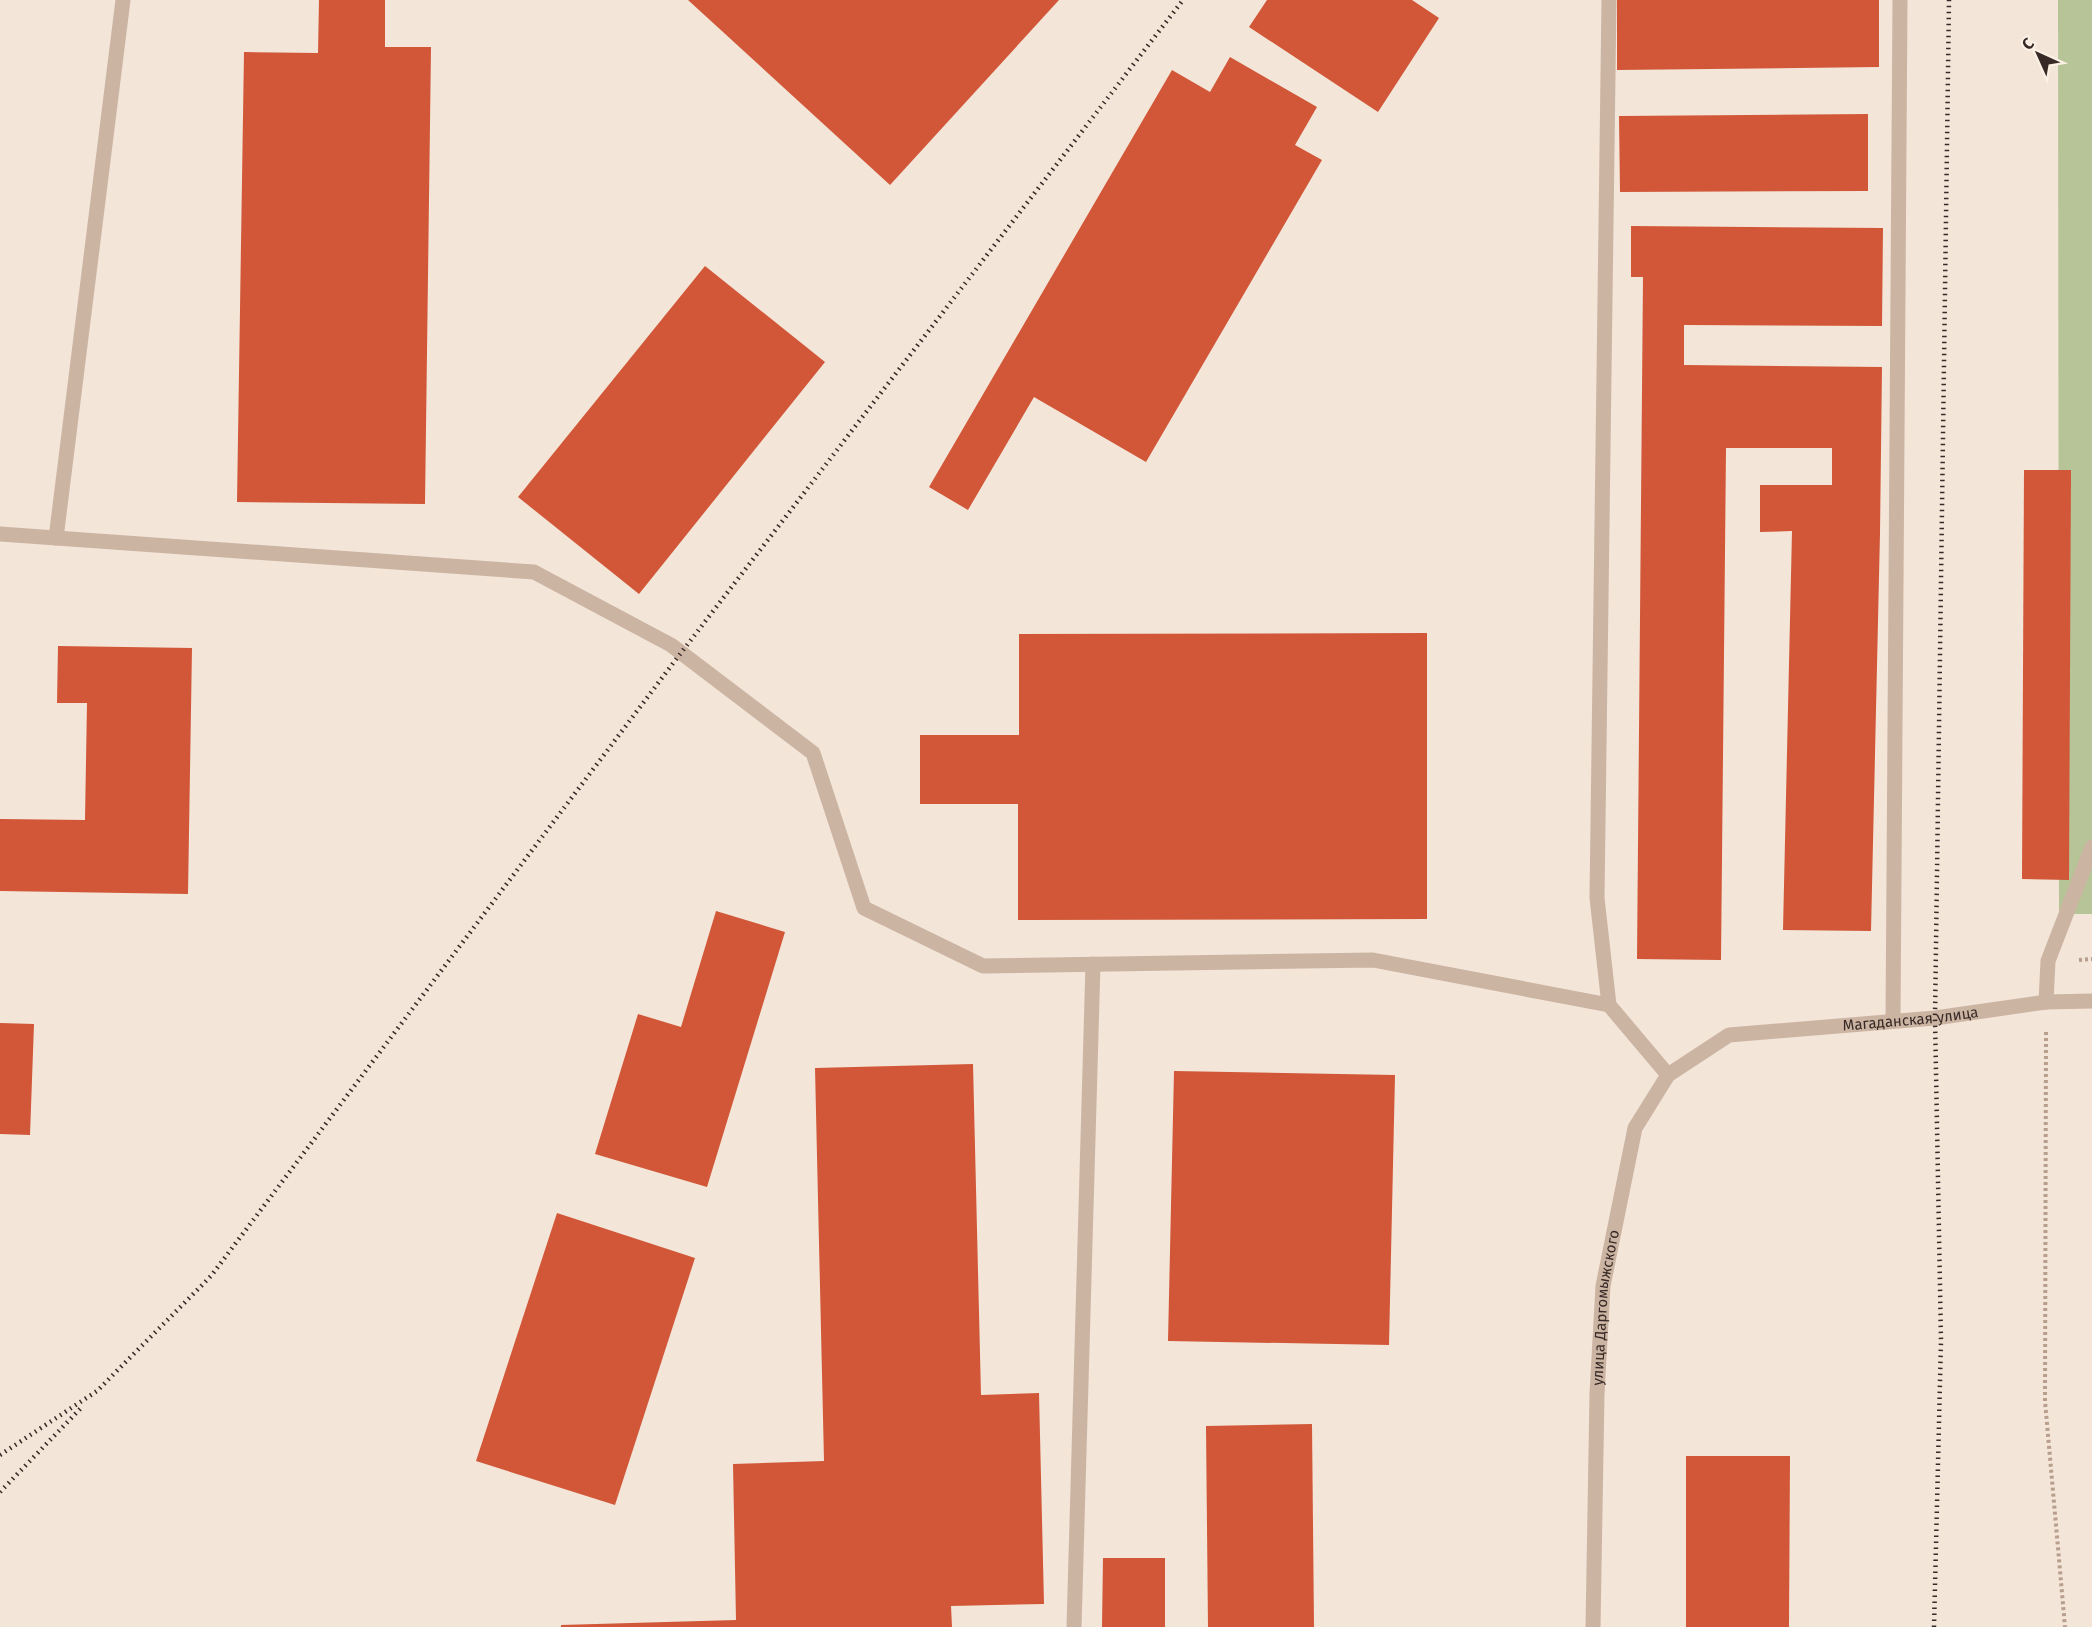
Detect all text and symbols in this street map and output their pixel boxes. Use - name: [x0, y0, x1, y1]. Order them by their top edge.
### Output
- north arrow: [2008, 24, 2068, 84]
- text: С: [2018, 33, 2038, 54]
- street label: Магаданская улица: [1842, 1003, 1979, 1035]
- street label: улица Даргомыжского: [1588, 1228, 1623, 1386]

